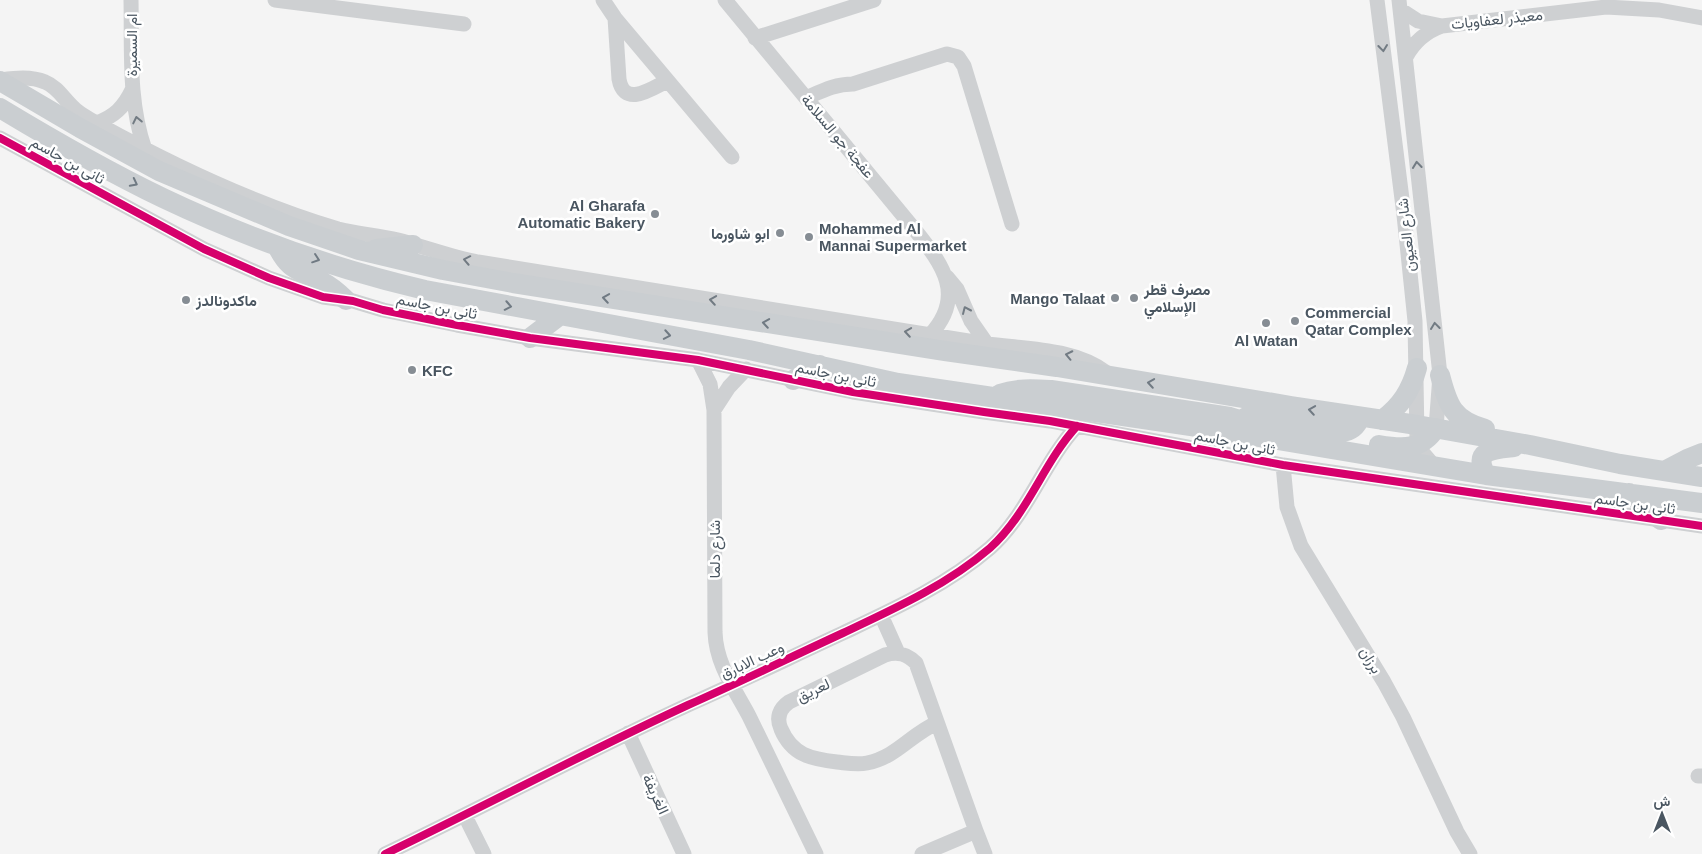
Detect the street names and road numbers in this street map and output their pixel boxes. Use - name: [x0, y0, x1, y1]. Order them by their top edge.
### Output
- street label: معيذر لعفاويات: [1450, 6, 1544, 33]
- street label: ام السميرة: [123, 13, 142, 77]
- street label: عفجة جو السلامة: [797, 91, 878, 182]
- street label: ثانى بن جاسم: [27, 133, 108, 189]
- street label: شارع العيون: [1394, 197, 1421, 273]
- street label: ثانى بن جاسم: [395, 290, 479, 324]
- street label: ثانى بن جاسم: [794, 358, 878, 392]
- street label: ثانى بن جاسم: [1193, 426, 1277, 460]
- street label: ثانى بن جاسم: [1593, 489, 1677, 519]
- street label: شارع دلما: [706, 520, 726, 578]
- street label: وعب الابارق: [718, 638, 787, 683]
- street label: برزان: [1356, 644, 1385, 677]
- street label: لعريق: [794, 675, 833, 707]
- street label: الغريفة: [638, 771, 673, 817]

